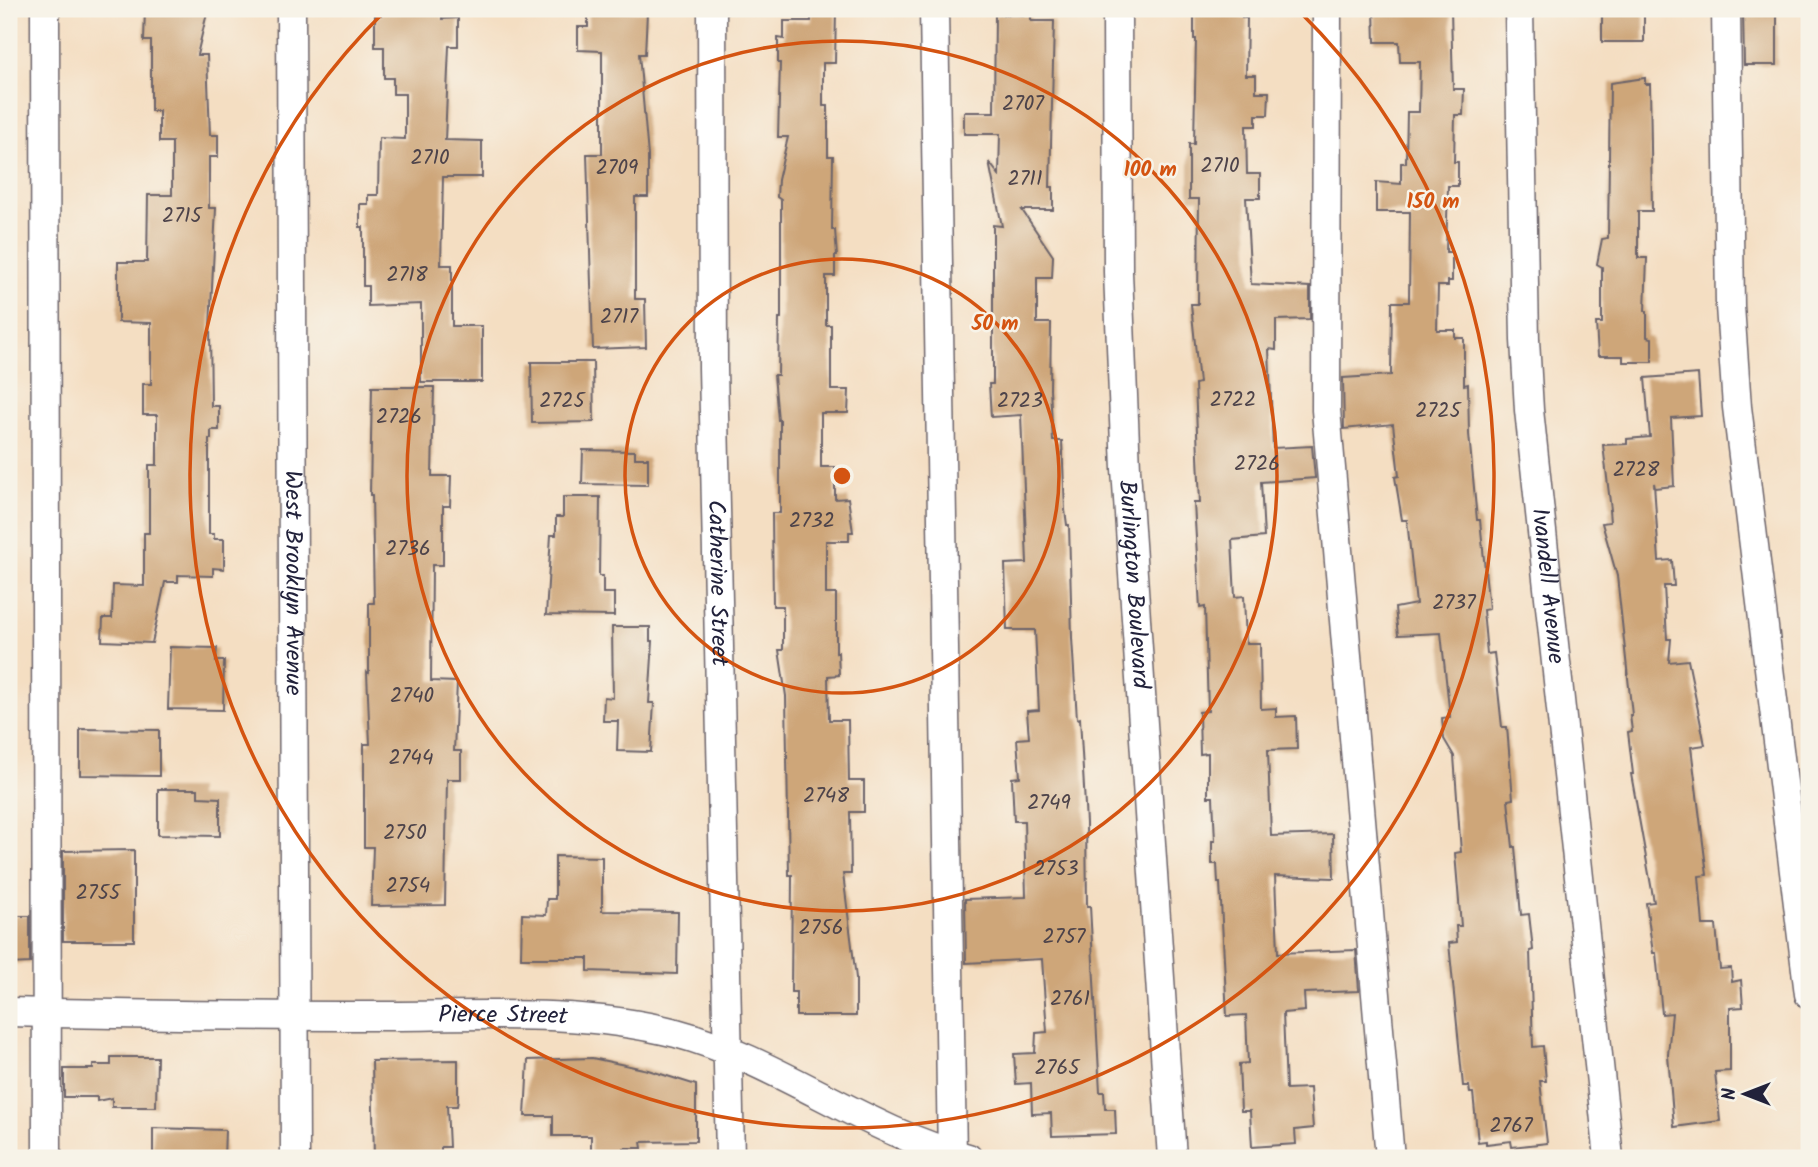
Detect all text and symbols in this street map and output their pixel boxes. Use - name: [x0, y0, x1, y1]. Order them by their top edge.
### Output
- house number: 2707: [1002, 88, 1045, 121]
- house number: 2710: [411, 142, 449, 175]
- house number: 2710: [1201, 150, 1239, 183]
- house number: 2709: [596, 152, 638, 185]
- text: 100 m: [1123, 154, 1177, 187]
- house number: 2711: [1007, 163, 1043, 196]
- text: 150 m: [1406, 186, 1460, 219]
- house number: 2715: [162, 200, 204, 233]
- house number: 2718: [386, 259, 428, 292]
- house number: 2717: [600, 301, 639, 334]
- text: 50 m: [971, 308, 1018, 341]
- house number: 2722: [1210, 384, 1256, 417]
- house number: 2725: [539, 385, 586, 418]
- house number: 2723: [997, 385, 1043, 418]
- house number: 2725: [1415, 395, 1462, 428]
- house number: 2726: [376, 401, 422, 434]
- house number: 2726: [1234, 448, 1280, 481]
- house number: 2728: [1613, 454, 1660, 487]
- centre of rings: [830, 464, 854, 488]
- street label: West Brooklyn Avenue: [273, 470, 313, 696]
- street label: Burlington Boulevard: [1107, 479, 1160, 691]
- street label: Catherine Street: [696, 499, 739, 667]
- house number: 2732: [789, 505, 835, 538]
- street label: Ivandell Avenue: [1520, 506, 1576, 666]
- house number: 2736: [385, 533, 431, 566]
- house number: 2737: [1432, 587, 1477, 620]
- house number: 2740: [390, 680, 434, 713]
- house number: 2744: [388, 742, 434, 775]
- house number: 2748: [803, 780, 849, 813]
- house number: 2749: [1027, 787, 1071, 820]
- house number: 2750: [383, 817, 427, 850]
- house number: 2753: [1033, 853, 1079, 886]
- house number: 2754: [386, 870, 430, 903]
- house number: 2755: [76, 877, 122, 910]
- house number: 2756: [799, 912, 843, 945]
- house number: 2757: [1043, 921, 1087, 954]
- house number: 2761: [1050, 983, 1090, 1016]
- street label: Pierce Street: [438, 995, 570, 1036]
- house number: 2765: [1035, 1052, 1081, 1085]
- north arrow: [1710, 1058, 1780, 1128]
- text: N: [1715, 1088, 1745, 1100]
- house number: 2767: [1489, 1110, 1534, 1143]

